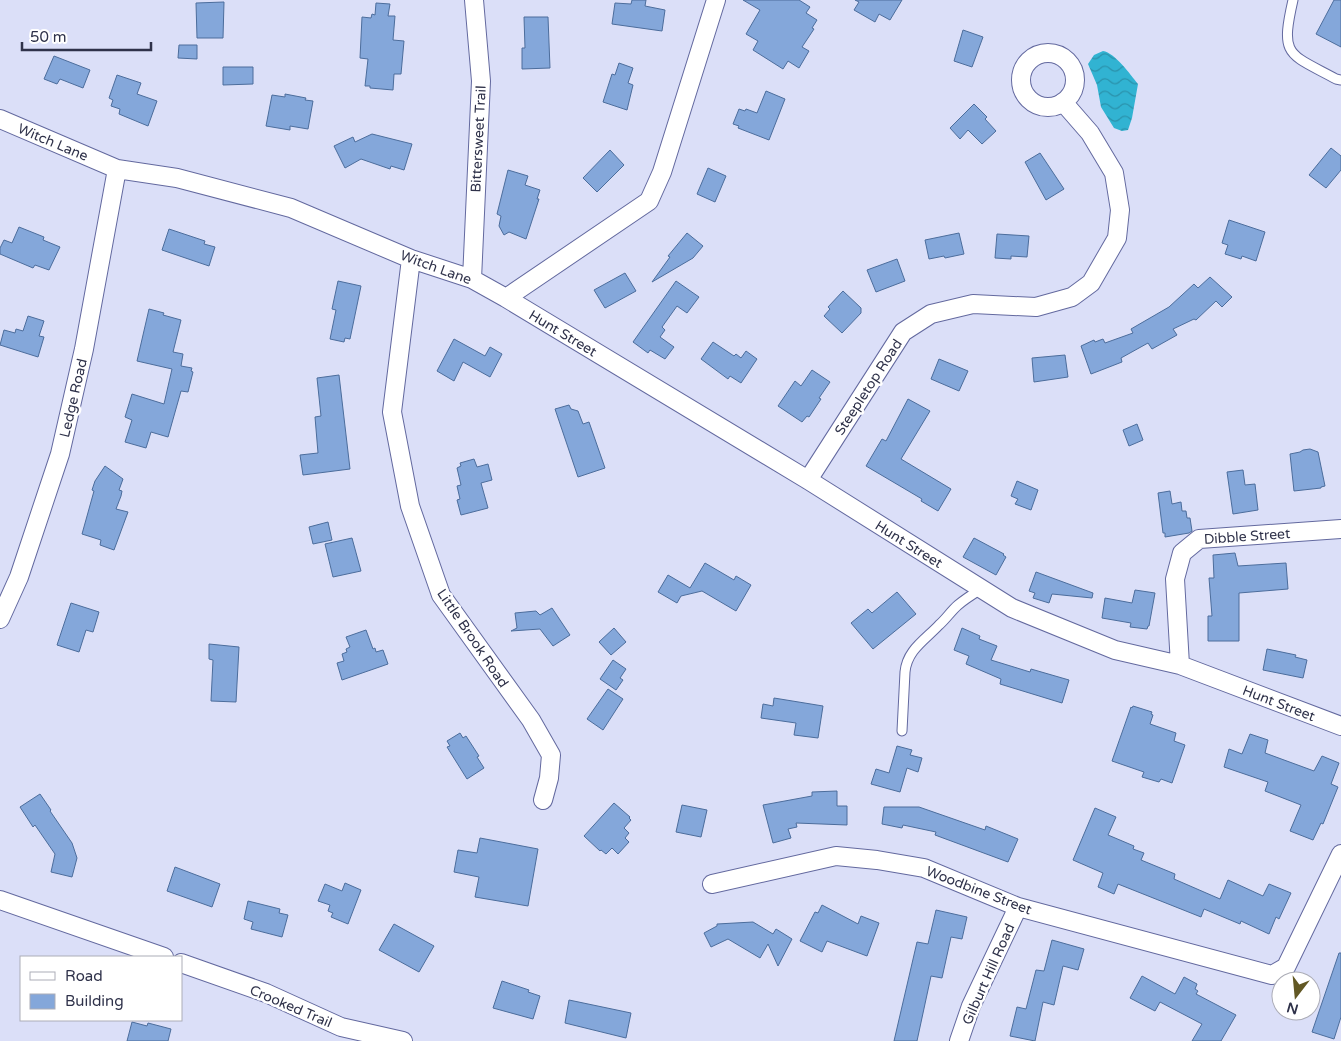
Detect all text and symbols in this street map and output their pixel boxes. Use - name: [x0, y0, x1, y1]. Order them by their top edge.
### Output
- scale bar: [22, 20, 151, 52]
- text: 50 m: [30, 28, 67, 46]
- street label: Bittersweet Trail: [467, 85, 490, 193]
- street label: Witch Lane: [15, 120, 91, 165]
- street label: Witch Lane: [398, 247, 474, 288]
- street label: Hunt Street: [526, 306, 600, 361]
- street label: Steepletop Road: [831, 336, 906, 438]
- street label: Ledge Road: [56, 357, 91, 439]
- street label: Hunt Street: [872, 517, 946, 572]
- street label: Dibble Street: [1203, 525, 1291, 548]
- street label: Little Brook Road: [433, 586, 512, 691]
- street label: Hunt Street: [1240, 682, 1318, 725]
- street label: Woodbine Street: [924, 862, 1035, 919]
- street label: Gilburt Hill Road: [959, 921, 1018, 1027]
- legend: [20, 956, 182, 1021]
- text: Road: [65, 967, 103, 985]
- north arrow: [1271, 971, 1321, 1021]
- street label: Crooked Trail: [247, 982, 334, 1031]
- text: Building: [65, 992, 124, 1010]
- text: N: [1285, 998, 1300, 1018]

